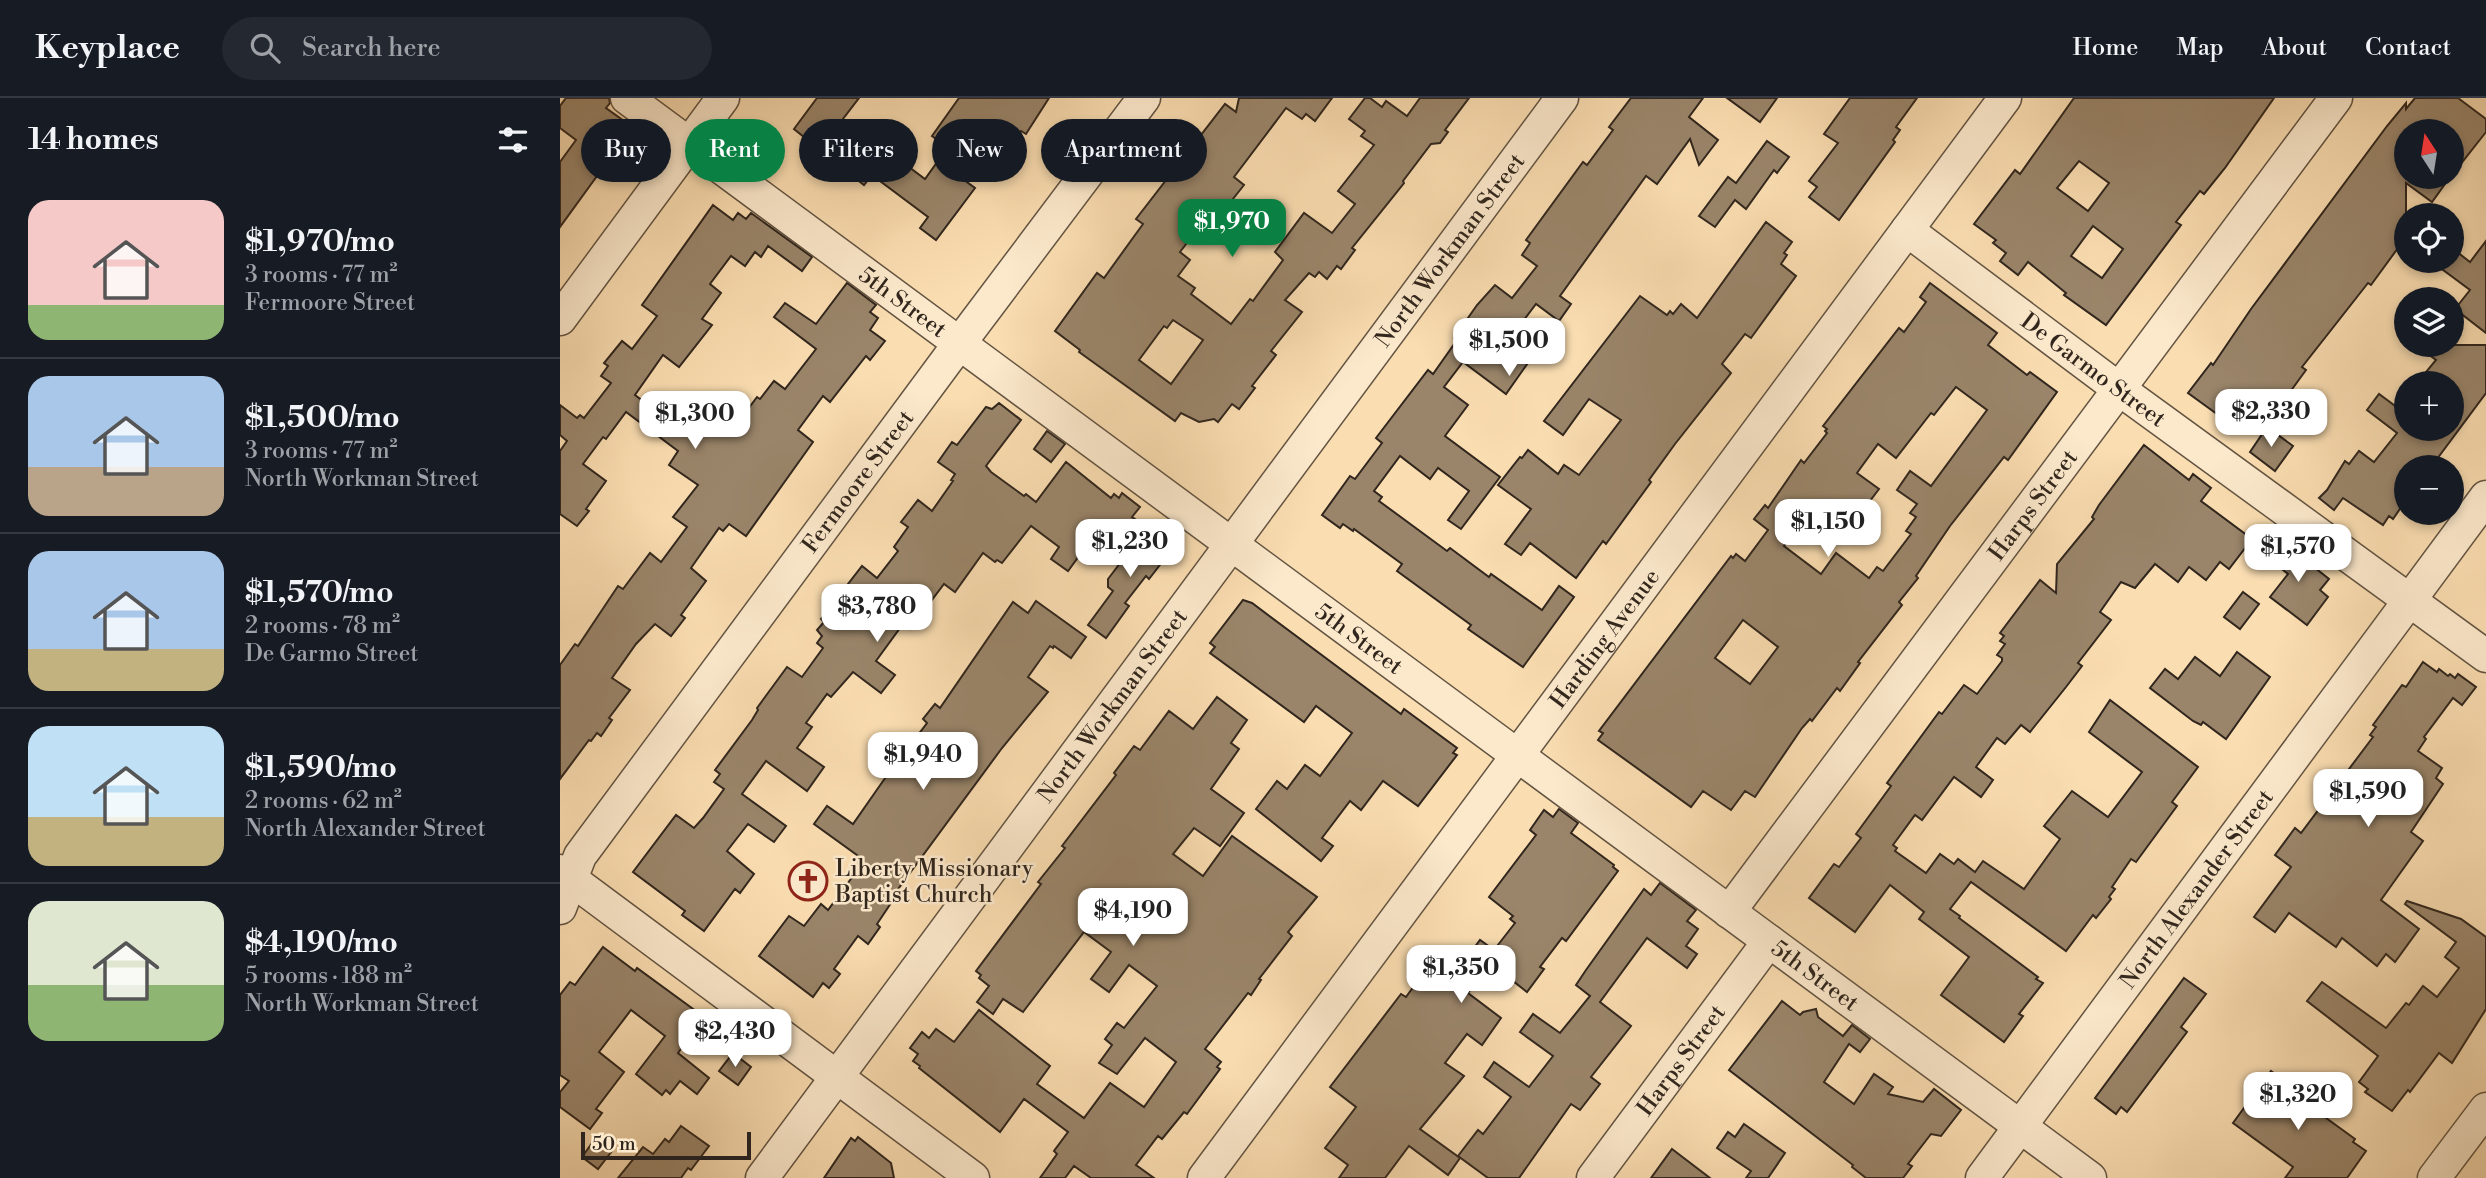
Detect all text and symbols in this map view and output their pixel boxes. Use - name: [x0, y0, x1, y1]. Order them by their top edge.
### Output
- search box: [222, 17, 712, 80]
- text: Keyplace: [35, 28, 180, 69]
- icon: search: [246, 29, 284, 67]
- text: Search here: [302, 32, 441, 64]
- text: Home: [2073, 33, 2138, 63]
- text: Map: [2176, 33, 2224, 63]
- text: About: [2262, 33, 2327, 63]
- text: Contact: [2365, 33, 2451, 63]
- chip: Buy: [581, 119, 671, 182]
- chip: Rent: [685, 119, 785, 182]
- chip: Filters: [799, 119, 918, 182]
- chip: New: [932, 119, 1027, 182]
- chip: Apartment: [1041, 119, 1207, 182]
- north arrow: [2394, 119, 2464, 189]
- map controls: [2394, 119, 2464, 525]
- text: 14 homes: [28, 121, 159, 159]
- icon: filters: [494, 121, 532, 159]
- street label: North Workman Street: [1369, 148, 1531, 353]
- pin: $1,970: [1175, 200, 1289, 259]
- button: locate: [2394, 203, 2464, 273]
- text: $1,970: [1194, 208, 1270, 236]
- text: $1,970/mo: [245, 223, 395, 261]
- icon: home: [84, 228, 168, 312]
- text: 3 rooms · 77 m²: [245, 261, 398, 289]
- street label: 5th Street: [853, 261, 952, 344]
- button: layers: [2394, 287, 2464, 357]
- text: Fermoore Street: [245, 289, 415, 317]
- street label: De Garmo Street: [2015, 307, 2171, 433]
- pin: $1,500: [1452, 318, 1566, 378]
- text: $1,500: [1469, 327, 1549, 355]
- button: +: [2394, 371, 2464, 441]
- pin: $2,330: [2214, 390, 2328, 449]
- pin: $1,300: [638, 392, 752, 451]
- text: $2,330: [2231, 398, 2311, 426]
- text: $1,500/mo: [245, 399, 400, 437]
- text: $1,300: [655, 400, 735, 428]
- icon: home: [84, 404, 168, 488]
- street label: Fermoore Street: [796, 405, 920, 559]
- text: 3 rooms · 77 m²: [245, 437, 398, 465]
- street label: Harps Street: [1983, 444, 2084, 566]
- button: −: [2394, 455, 2464, 525]
- text: North Workman Street: [245, 465, 479, 493]
- pin: $1,150: [1771, 500, 1885, 559]
- text: $1,150: [1791, 508, 1865, 536]
- pin: $1,230: [1073, 519, 1187, 579]
- pin: $1,570: [2241, 524, 2355, 584]
- text: $1,230: [1091, 528, 1169, 556]
- text: $1,570: [2260, 533, 2336, 561]
- street label: Harding Avenue: [1544, 564, 1666, 714]
- text: $1,570/mo: [245, 574, 394, 612]
- icon: home: [84, 579, 168, 663]
- pin: $3,780: [820, 584, 934, 644]
- text: $3,780: [837, 593, 917, 621]
- street label: 5th Street: [1309, 598, 1408, 681]
- street label: North Workman Street: [1032, 604, 1194, 808]
- text: 2 rooms · 78 m²: [245, 612, 400, 640]
- text: De Garmo Street: [245, 640, 419, 668]
- pin: $1,940: [866, 732, 980, 792]
- text: $1,940: [884, 741, 962, 769]
- text: $1,590/mo: [245, 749, 397, 787]
- icon: home: [84, 754, 168, 838]
- pin: $1,590: [2311, 770, 2425, 829]
- text: $1,590: [2329, 778, 2407, 806]
- street label: North Alexander Street: [2114, 784, 2280, 994]
- text: 2 rooms · 62 m²: [245, 787, 402, 815]
- text: North Alexander Street: [245, 815, 486, 843]
- place label: Liberty Missionary Baptist Church: [834, 855, 1034, 909]
- church icon: Liberty Missionary Baptist Church: [787, 860, 829, 902]
- pin: $4,190: [1076, 888, 1190, 948]
- text: $4,190: [1094, 897, 1172, 925]
- text: $4,190/mo: [245, 924, 398, 962]
- icon: home: [84, 929, 168, 1013]
- street label: 5th Street: [1765, 934, 1864, 1018]
- pin: $1,350: [1404, 946, 1518, 1005]
- text: $1,350: [1423, 954, 1499, 982]
- text: 5 rooms · 188 m²: [245, 962, 412, 990]
- text: North Workman Street: [245, 990, 479, 1018]
- street label: Harps Street: [1631, 1000, 1732, 1122]
- pin: $2,430: [678, 1010, 792, 1069]
- text: $2,430: [694, 1018, 776, 1046]
- pin: $1,320: [2241, 1072, 2355, 1132]
- text: $1,320: [2259, 1081, 2337, 1109]
- scale bar: [581, 1129, 751, 1161]
- text: 50 m: [592, 1132, 636, 1156]

